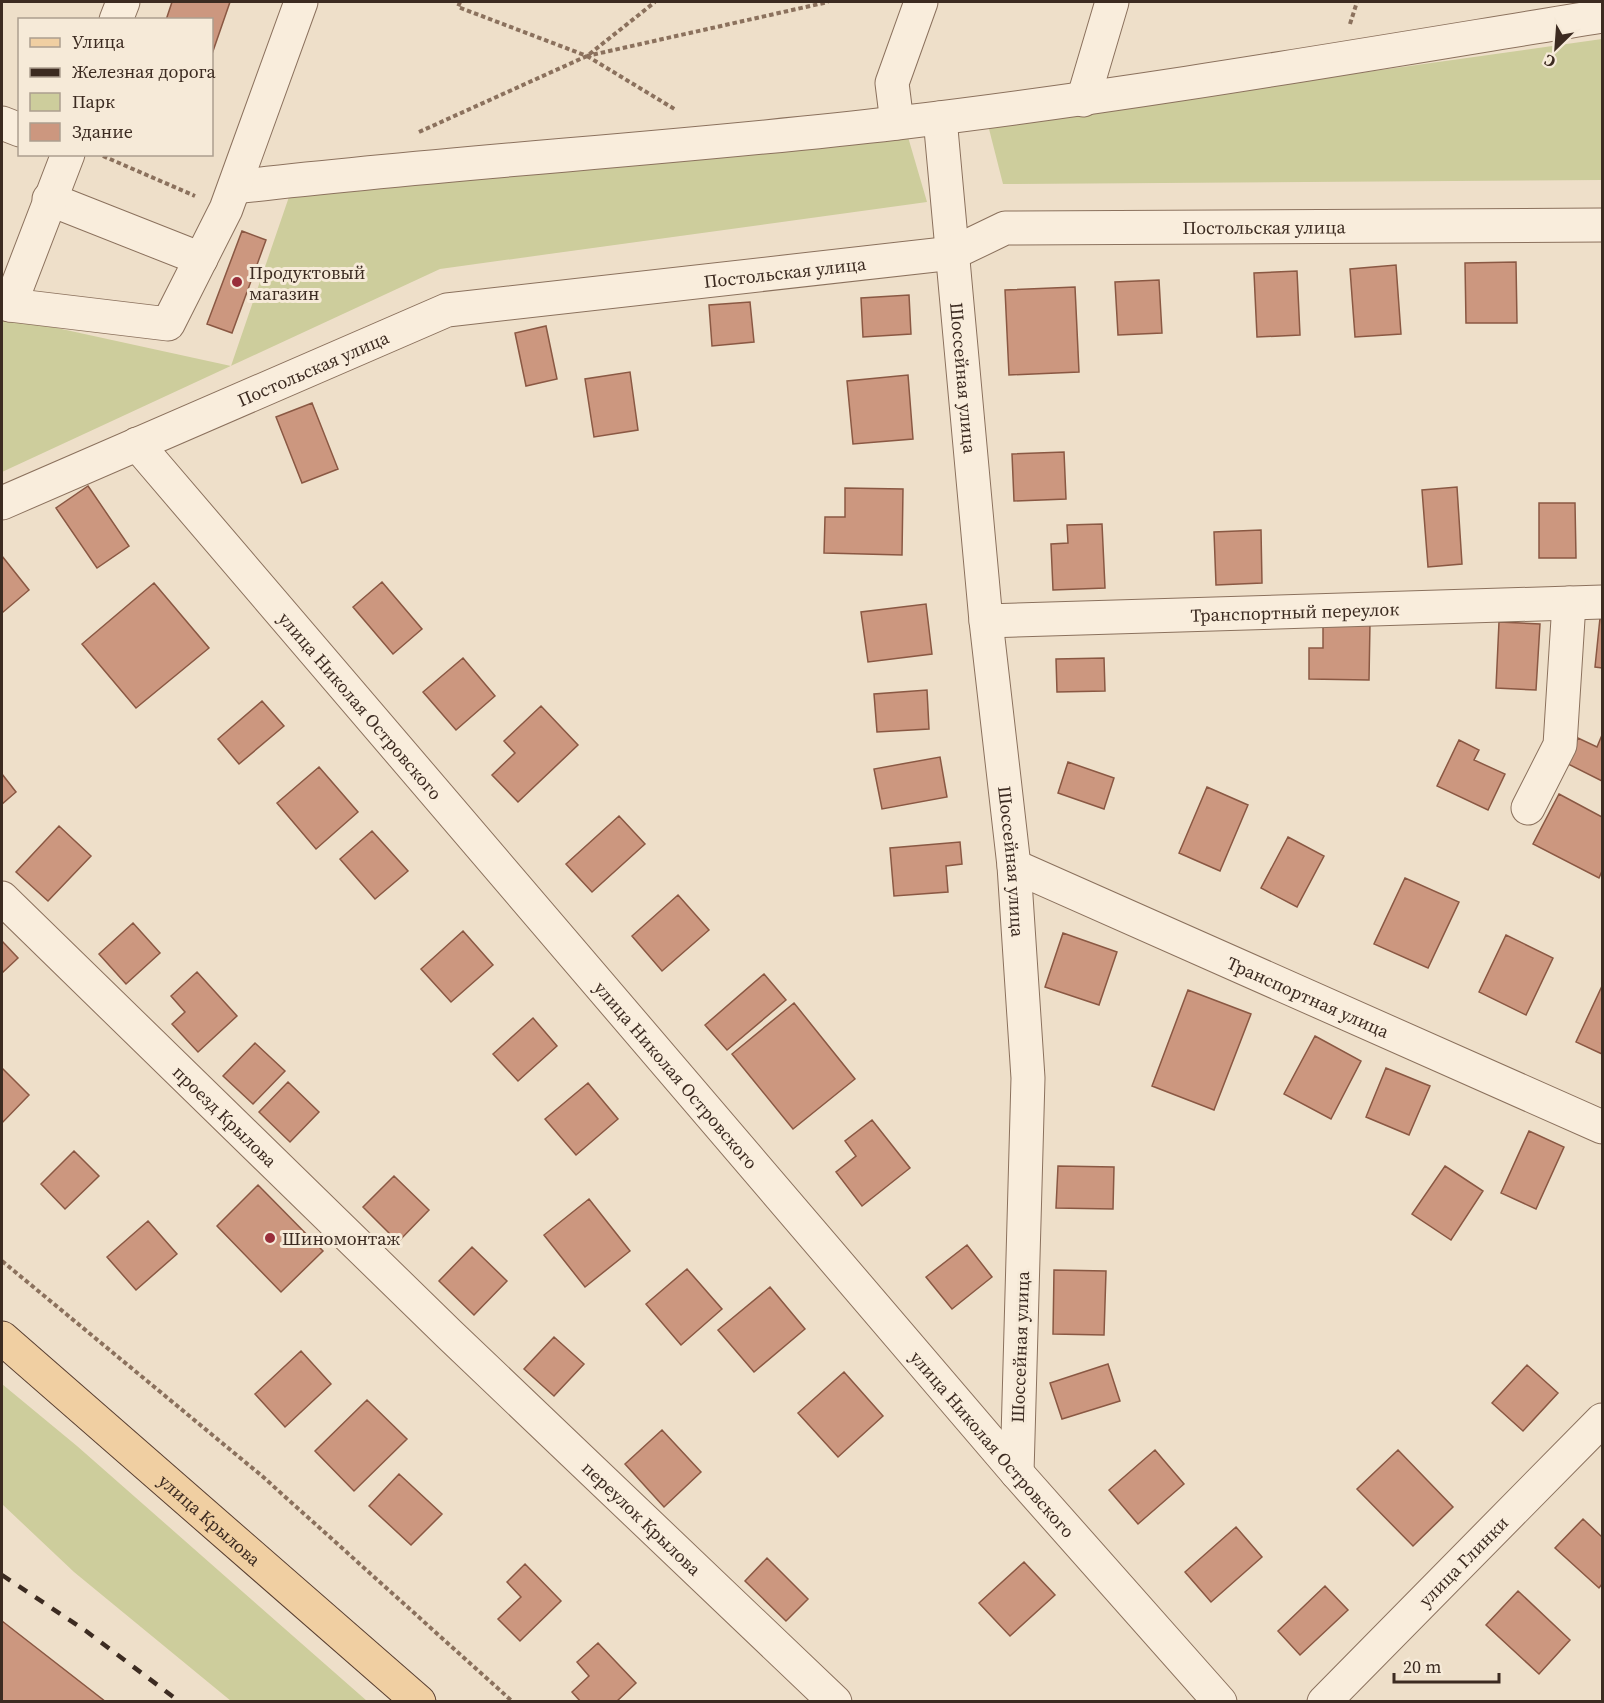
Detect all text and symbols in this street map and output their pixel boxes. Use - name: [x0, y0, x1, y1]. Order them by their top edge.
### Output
- legend: [18, 18, 213, 156]
- north arrow: [1526, 18, 1586, 78]
- text: Улица: [72, 29, 125, 54]
- text: С: [1540, 50, 1559, 74]
- text: Железная дорога: [72, 59, 217, 84]
- text: Парк: [72, 89, 115, 114]
- text: Здание: [72, 119, 133, 144]
- street label: Постольская улица: [1183, 214, 1346, 240]
- street label: Постольская улица: [702, 250, 868, 293]
- place label: Продуктовый магазин: [249, 260, 365, 306]
- marker: Продуктовый магазин: [230, 275, 244, 289]
- street label: Шоссейная улица: [944, 301, 983, 455]
- street label: Постольская улица: [233, 324, 393, 412]
- street label: Транспортный переулок: [1190, 596, 1400, 627]
- street label: улица Николая Островского: [273, 606, 448, 805]
- street label: Шоссейная улица: [992, 785, 1031, 939]
- street label: Транспортная улица: [1223, 950, 1394, 1044]
- street label: улица Николая Островского: [589, 975, 764, 1174]
- street label: проезд Крылова: [168, 1059, 284, 1173]
- place label: Шиномонтаж: [282, 1226, 400, 1251]
- marker: Шиномонтаж: [263, 1231, 277, 1245]
- street label: Шоссейная улица: [1005, 1270, 1035, 1423]
- street label: улица Николая Островского: [905, 1345, 1081, 1543]
- street label: переулок Крылова: [577, 1455, 708, 1581]
- street label: улица Крылова: [153, 1468, 267, 1572]
- street label: улица Глинки: [1413, 1510, 1513, 1612]
- scale bar: [1394, 1646, 1499, 1684]
- text: 20 m: [1403, 1654, 1441, 1679]

